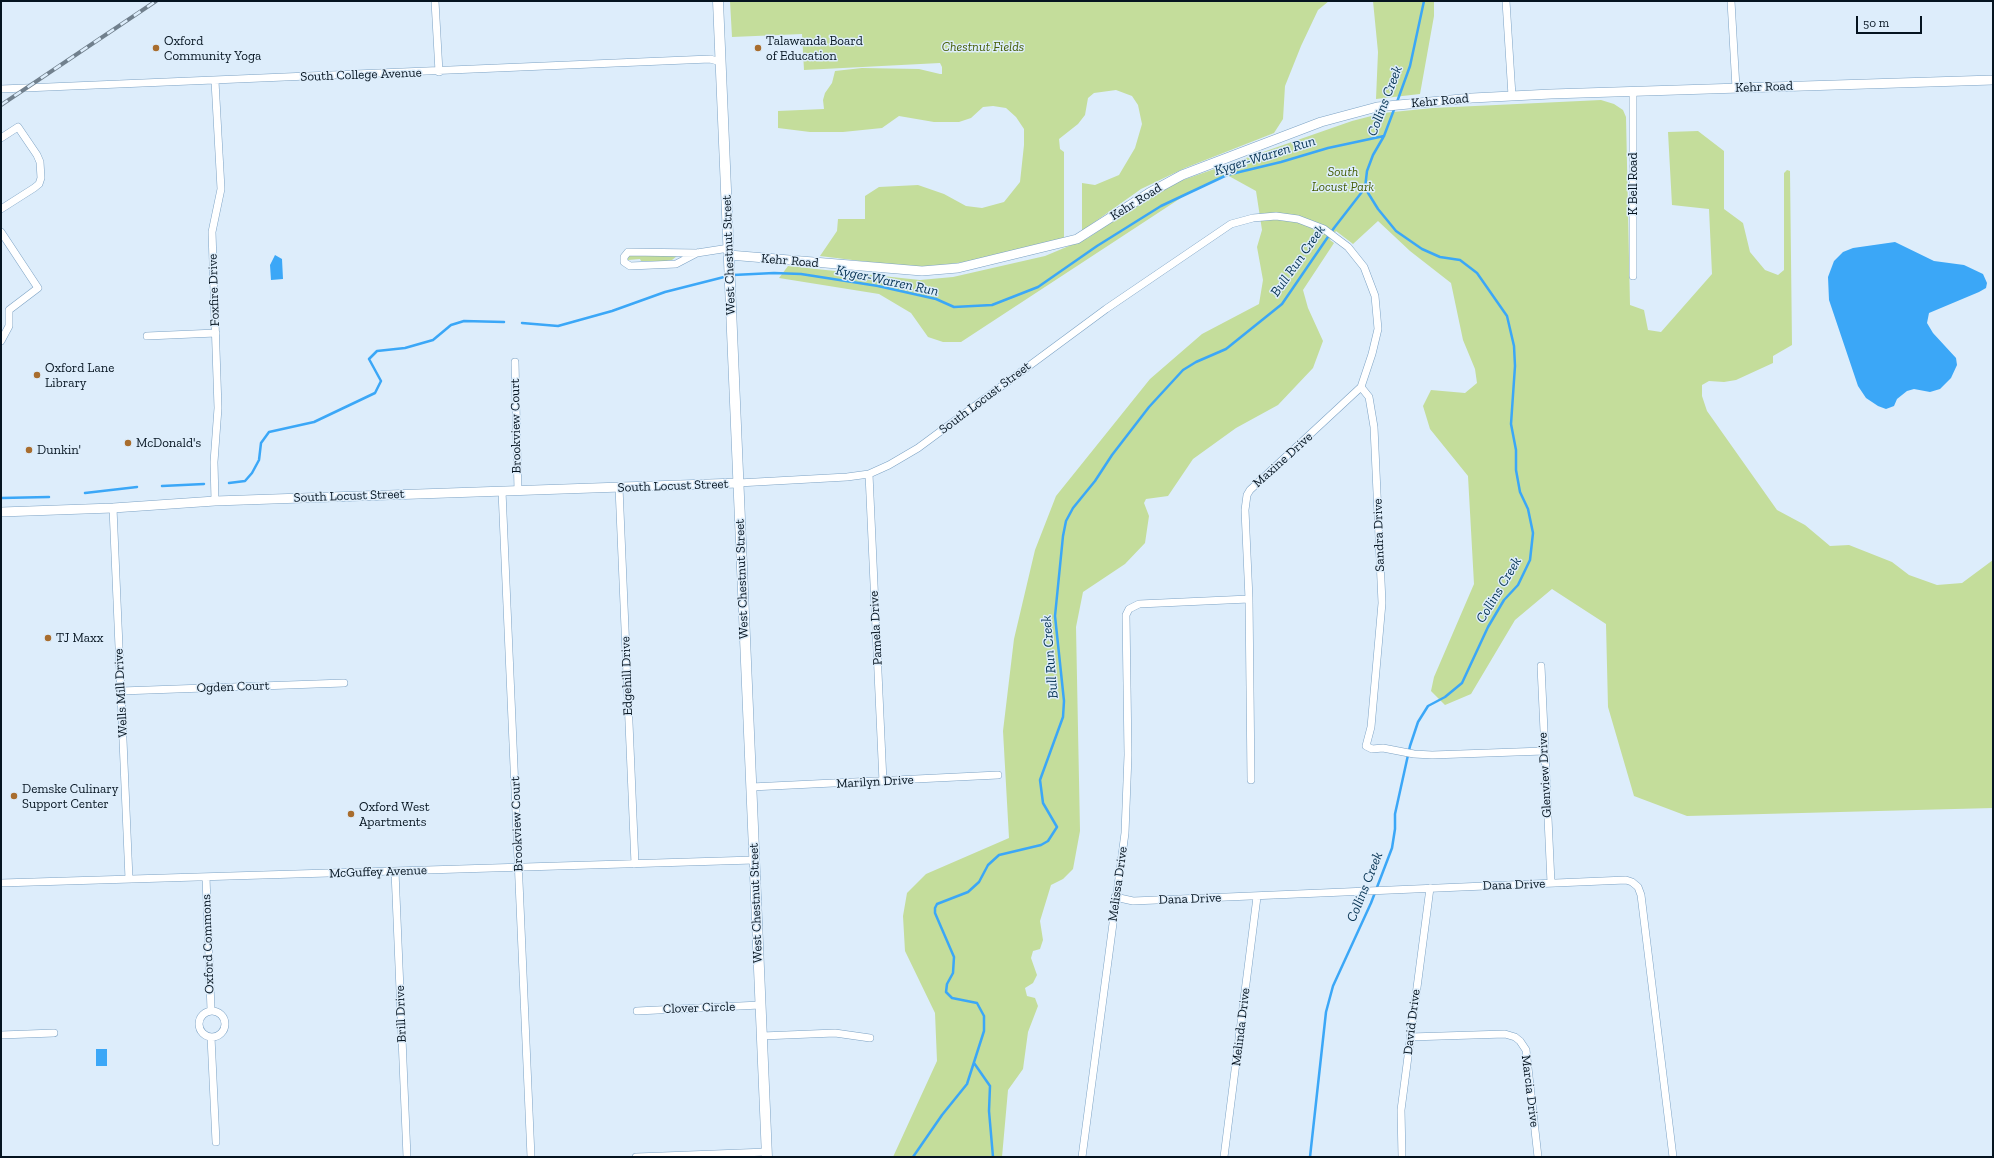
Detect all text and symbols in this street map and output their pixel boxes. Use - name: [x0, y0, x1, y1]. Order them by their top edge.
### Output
- scale bar: [1858, 8, 1924, 34]
- text: 50 m: [1863, 16, 1889, 30]
- place label: Oxford Community Yoga: [164, 33, 261, 64]
- place label: Talawanda Board of Education: [766, 33, 863, 64]
- park label: Chestnut Fields: [942, 39, 1024, 55]
- marker: Oxford Community Yoga: [151, 43, 161, 53]
- marker: Talawanda Board of Education: [753, 43, 763, 53]
- water label: Collins Creek: [1364, 63, 1406, 139]
- street label: South College Avenue: [300, 65, 422, 85]
- street label: Kehr Road: [1735, 78, 1793, 96]
- street label: Kehr Road: [1411, 91, 1469, 111]
- water label: Kyger-Warren Run: [1212, 133, 1318, 179]
- street label: K Bell Road: [1625, 152, 1641, 216]
- park label: South Locust Park: [1312, 164, 1374, 195]
- street label: Kehr Road: [1107, 180, 1165, 224]
- street label: West Chestnut Street: [719, 195, 739, 315]
- water label: Bull Run Creek: [1267, 222, 1329, 300]
- street label: Kehr Road: [761, 251, 819, 271]
- street label: Foxfire Drive: [205, 253, 223, 327]
- water label: Kyger-Warren Run: [834, 262, 940, 300]
- street label: South Locust Street: [936, 358, 1034, 438]
- place label: Oxford Lane Library: [45, 360, 114, 391]
- marker: Oxford Lane Library: [32, 370, 42, 380]
- street label: Brookview Court: [507, 378, 525, 474]
- street label: Maxine Drive: [1250, 429, 1316, 491]
- place label: McDonald's: [136, 435, 201, 451]
- marker: McDonald's: [123, 438, 133, 448]
- place label: Dunkin': [37, 442, 81, 458]
- marker: Dunkin': [24, 445, 34, 455]
- street label: South Locust Street: [617, 476, 729, 496]
- street label: South Locust Street: [293, 486, 405, 506]
- street label: Sandra Drive: [1370, 498, 1388, 572]
- street label: West Chestnut Street: [732, 519, 752, 639]
- water label: Collins Creek: [1473, 554, 1525, 626]
- street label: Pamela Drive: [866, 591, 886, 665]
- water label: Bull Run Creek: [1038, 615, 1062, 699]
- place label: TJ Maxx: [56, 630, 103, 646]
- marker: TJ Maxx: [43, 633, 53, 643]
- street label: Edgehill Drive: [618, 636, 636, 716]
- street label: Wells Mill Drive: [111, 648, 131, 738]
- street label: Ogden Court: [196, 678, 270, 696]
- street label: Glenview Drive: [1535, 732, 1555, 818]
- street label: Marilyn Drive: [836, 772, 914, 792]
- street label: Brookview Court: [508, 776, 526, 872]
- place label: Demske Culinary Support Center: [22, 781, 118, 812]
- marker: Demske Culinary Support Center: [9, 791, 19, 801]
- place label: Oxford West Apartments: [359, 799, 430, 830]
- marker: Oxford West Apartments: [346, 809, 356, 819]
- street label: West Chestnut Street: [746, 843, 766, 963]
- street label: Melissa Drive: [1105, 845, 1131, 923]
- water label: Collins Creek: [1343, 850, 1387, 924]
- street label: McGuffey Avenue: [329, 862, 427, 882]
- street label: Dana Drive: [1482, 876, 1546, 894]
- street label: Dana Drive: [1158, 890, 1222, 908]
- street label: Oxford Commons: [198, 894, 218, 994]
- street label: Brill Drive: [392, 985, 410, 1043]
- street label: Melinda Drive: [1228, 987, 1254, 1067]
- street label: David Drive: [1400, 988, 1424, 1056]
- street label: Clover Circle: [663, 999, 735, 1017]
- street label: Marcia Drive: [1518, 1054, 1542, 1128]

